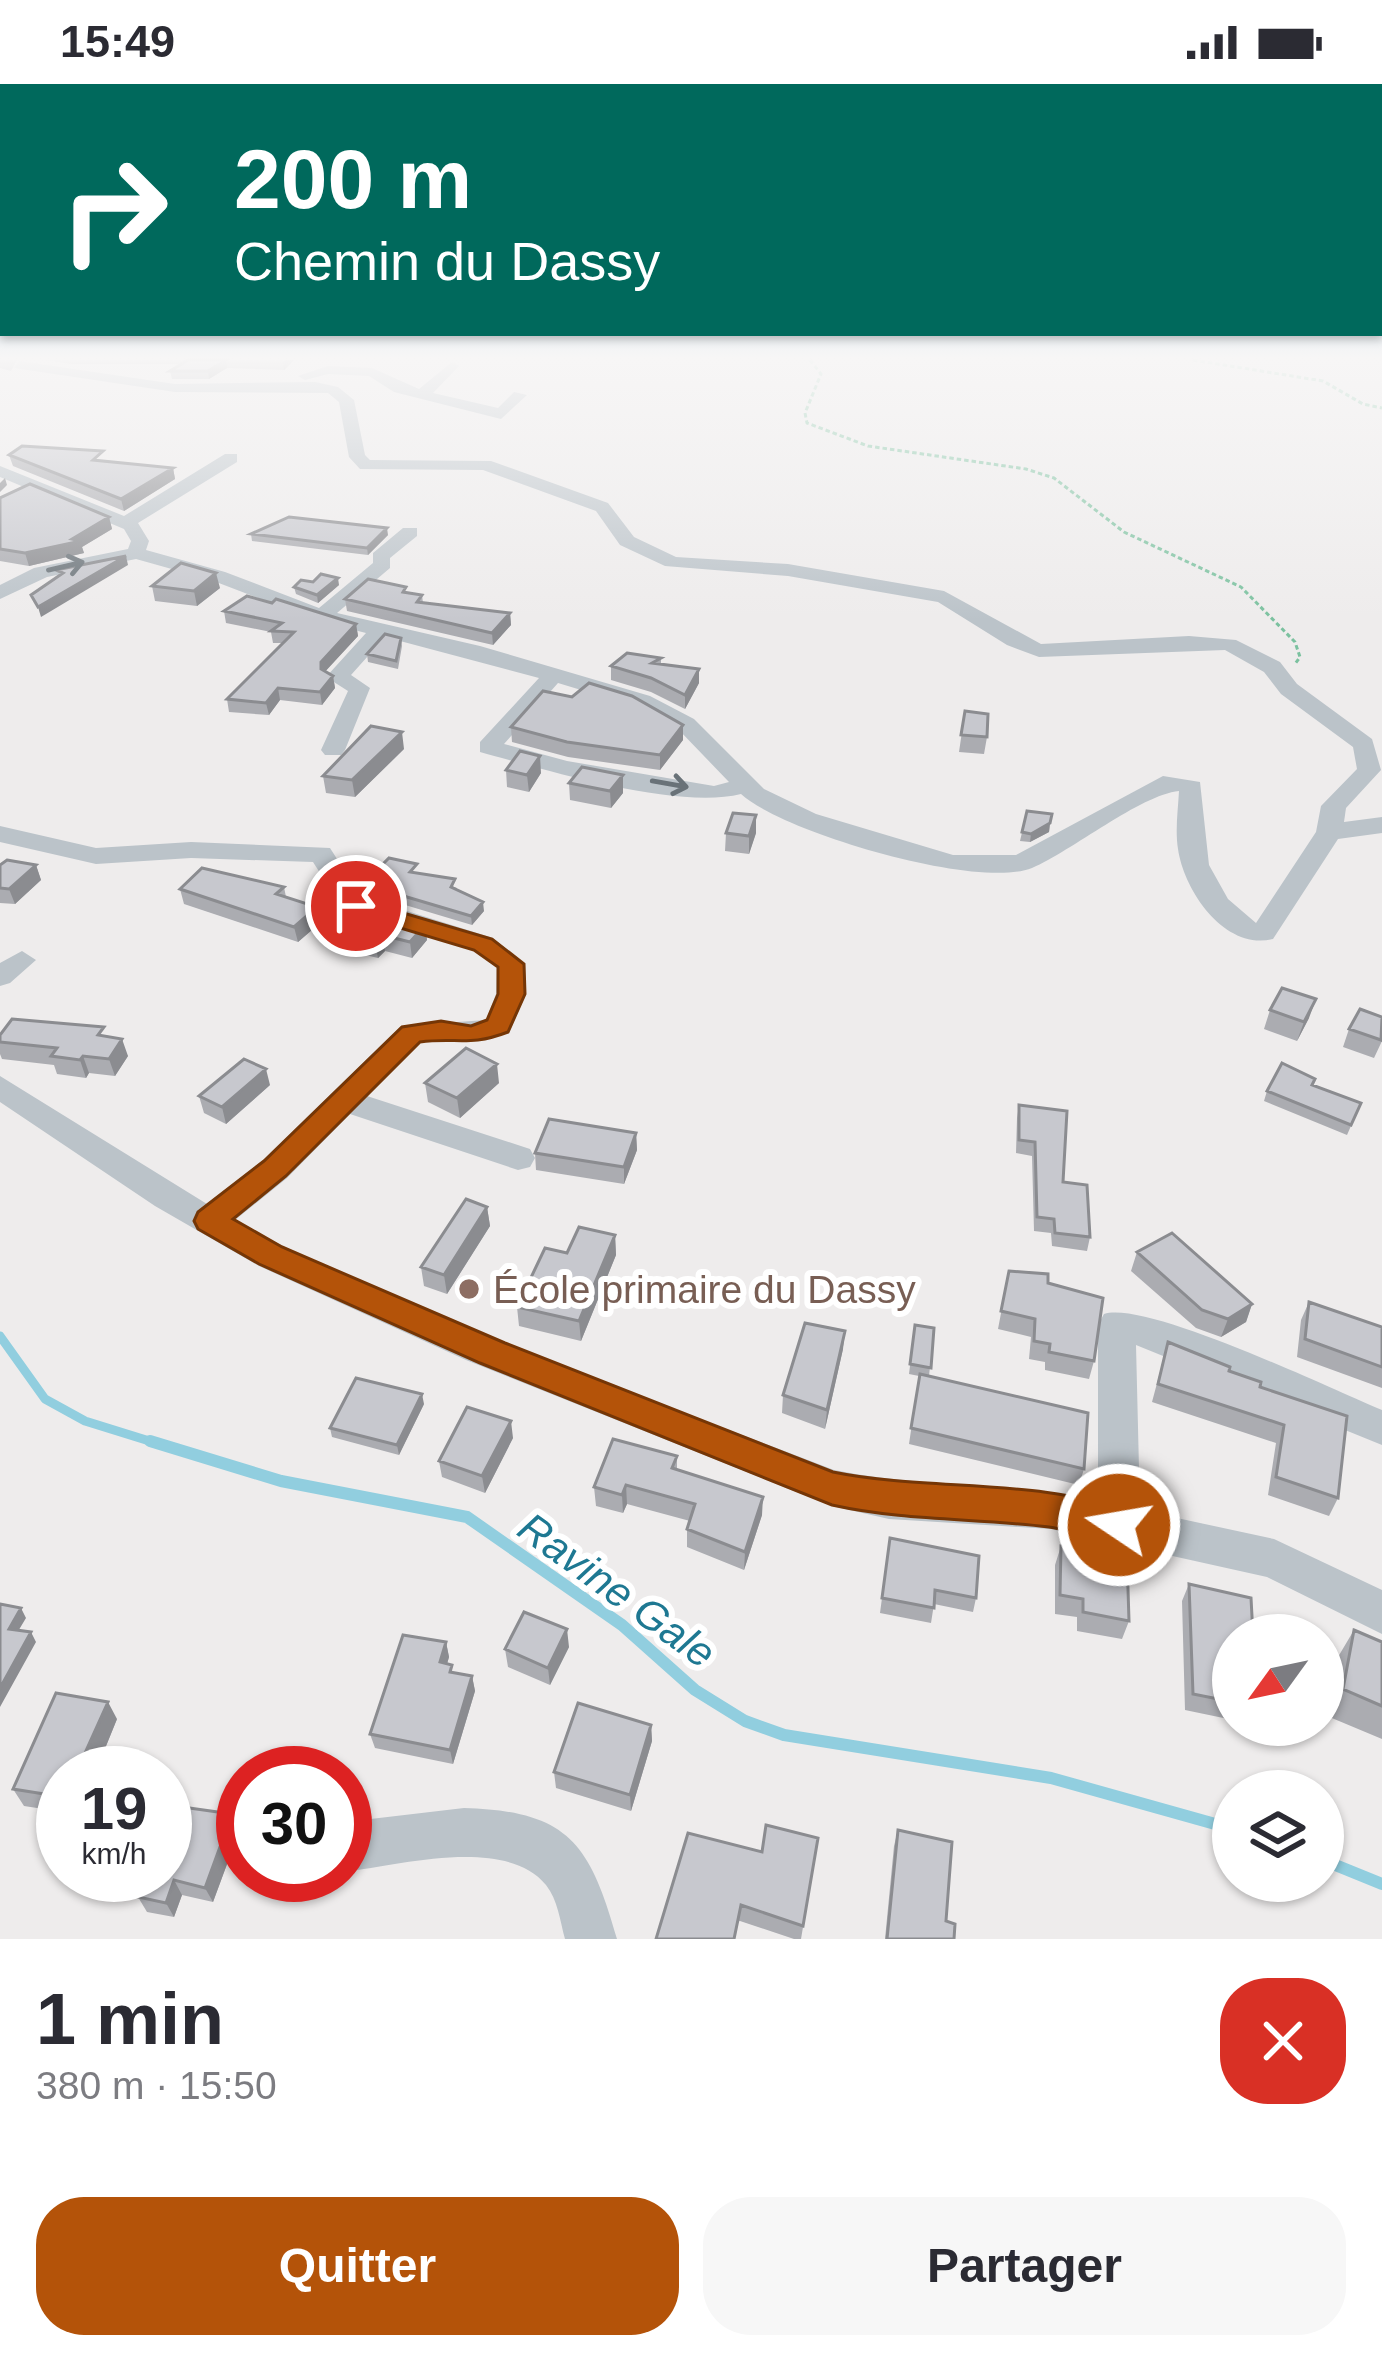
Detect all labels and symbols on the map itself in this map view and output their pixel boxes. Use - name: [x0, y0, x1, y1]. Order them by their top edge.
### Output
- one-way arrow: [46, 554, 84, 576]
- one-way arrow: [649, 773, 688, 796]
- pin: [305, 855, 407, 957]
- place label: École primaire du Dassy: [493, 1268, 916, 1311]
- marker: École primaire du Dassy: [456, 1276, 482, 1302]
- position arrow: [1056, 1462, 1182, 1588]
- water label: Ravine Gale: [510, 1503, 724, 1677]
- north arrow: [1212, 1614, 1344, 1746]
- speed limit sign: 30: [216, 1746, 372, 1902]

